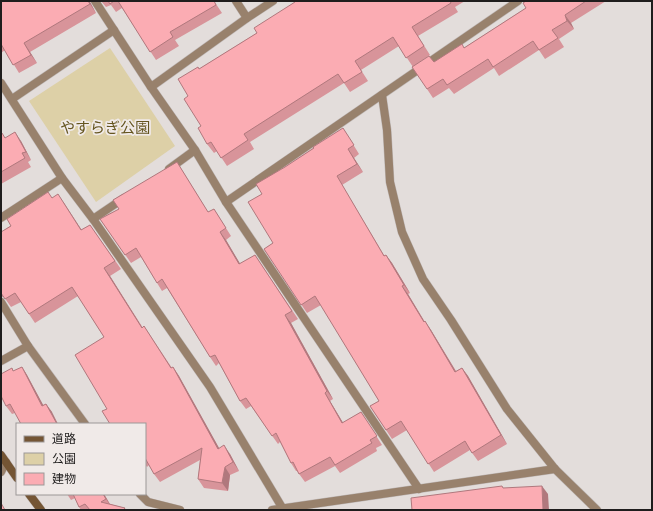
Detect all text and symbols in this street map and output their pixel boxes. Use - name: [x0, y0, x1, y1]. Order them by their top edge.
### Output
- park label: やすらぎ公園: [60, 117, 150, 139]
- legend: [16, 423, 146, 495]
- text: 道路: [52, 430, 76, 448]
- text: 公園: [52, 450, 76, 468]
- text: 建物: [52, 470, 76, 488]

